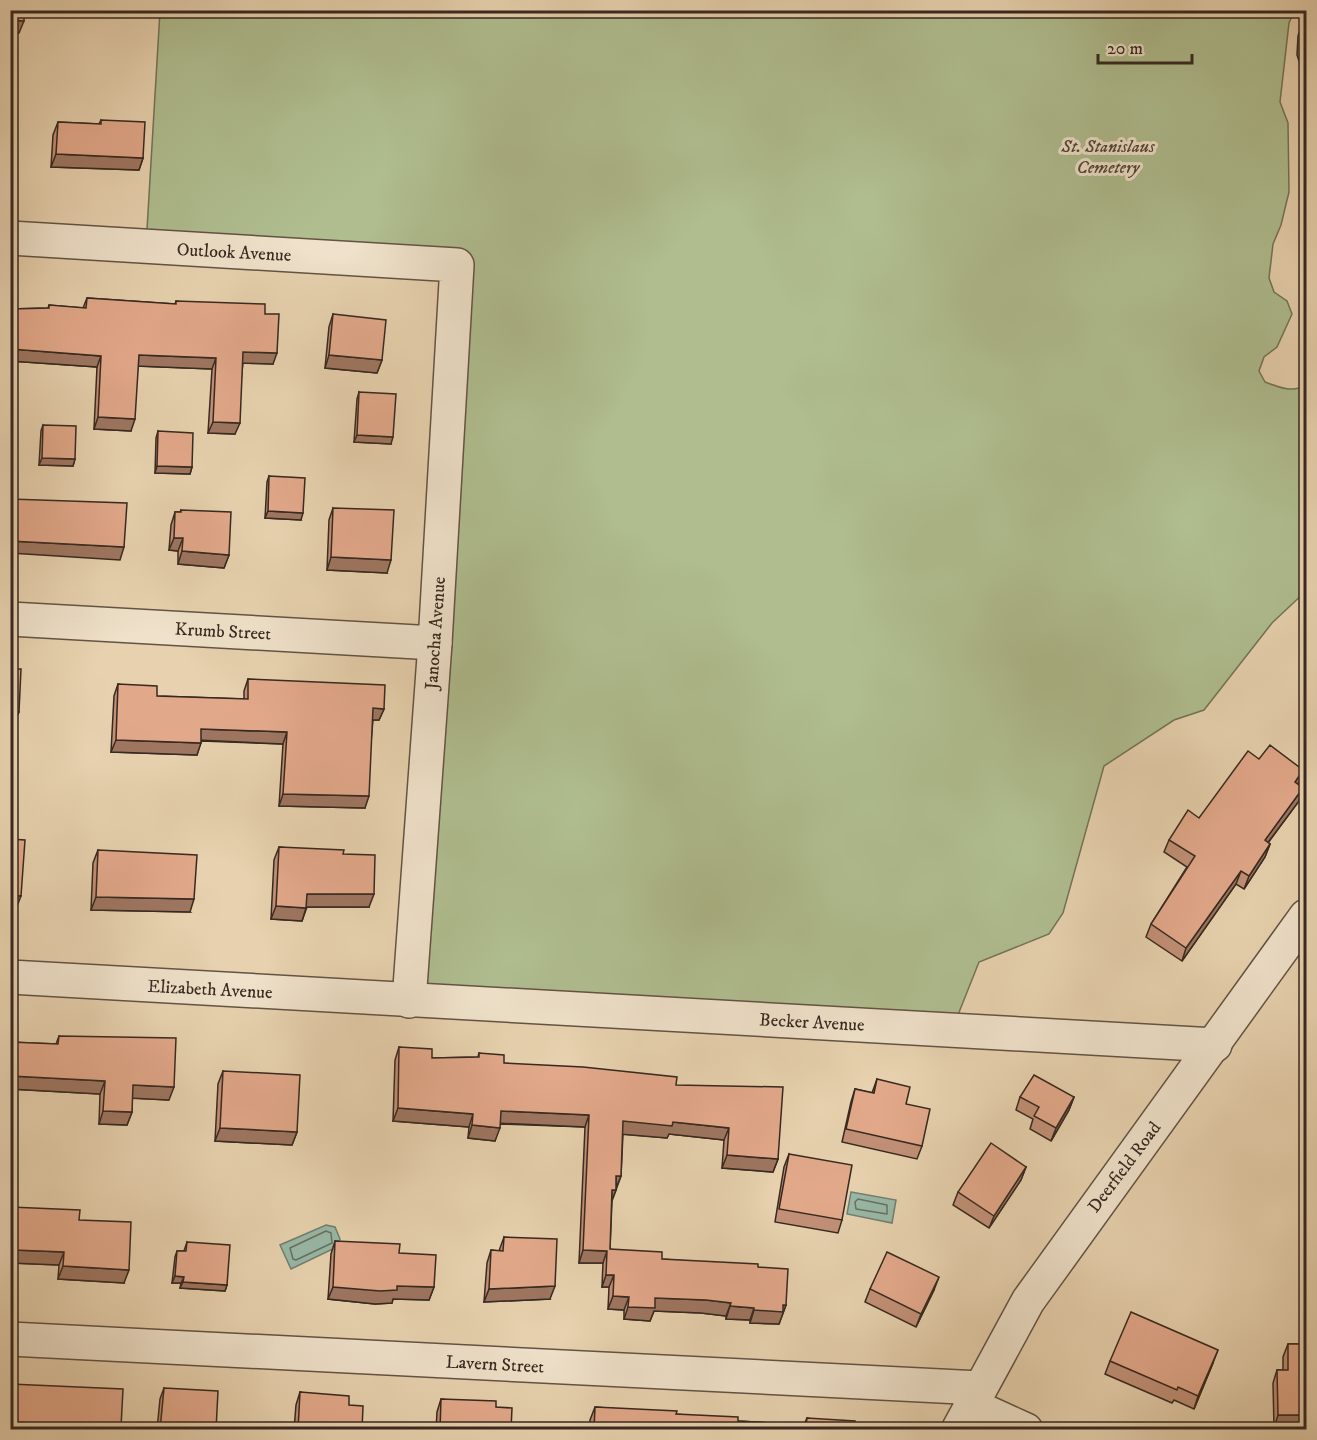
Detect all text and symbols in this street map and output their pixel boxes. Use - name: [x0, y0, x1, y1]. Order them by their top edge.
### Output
- scale bar: [1098, 27, 1192, 65]
- text: 20 m: [1107, 38, 1143, 60]
- park label: St. Stanislaus Cemetery: [1060, 136, 1155, 179]
- street label: Outlook Avenue: [176, 239, 292, 267]
- street label: Janocha Avenue: [421, 576, 451, 692]
- street label: Krumb Street: [174, 618, 272, 646]
- street label: Elizabeth Avenue: [147, 976, 273, 1004]
- street label: Becker Avenue: [759, 1009, 865, 1037]
- street label: Deerfield Road: [1083, 1118, 1166, 1217]
- street label: Lavern Street: [445, 1351, 545, 1379]

